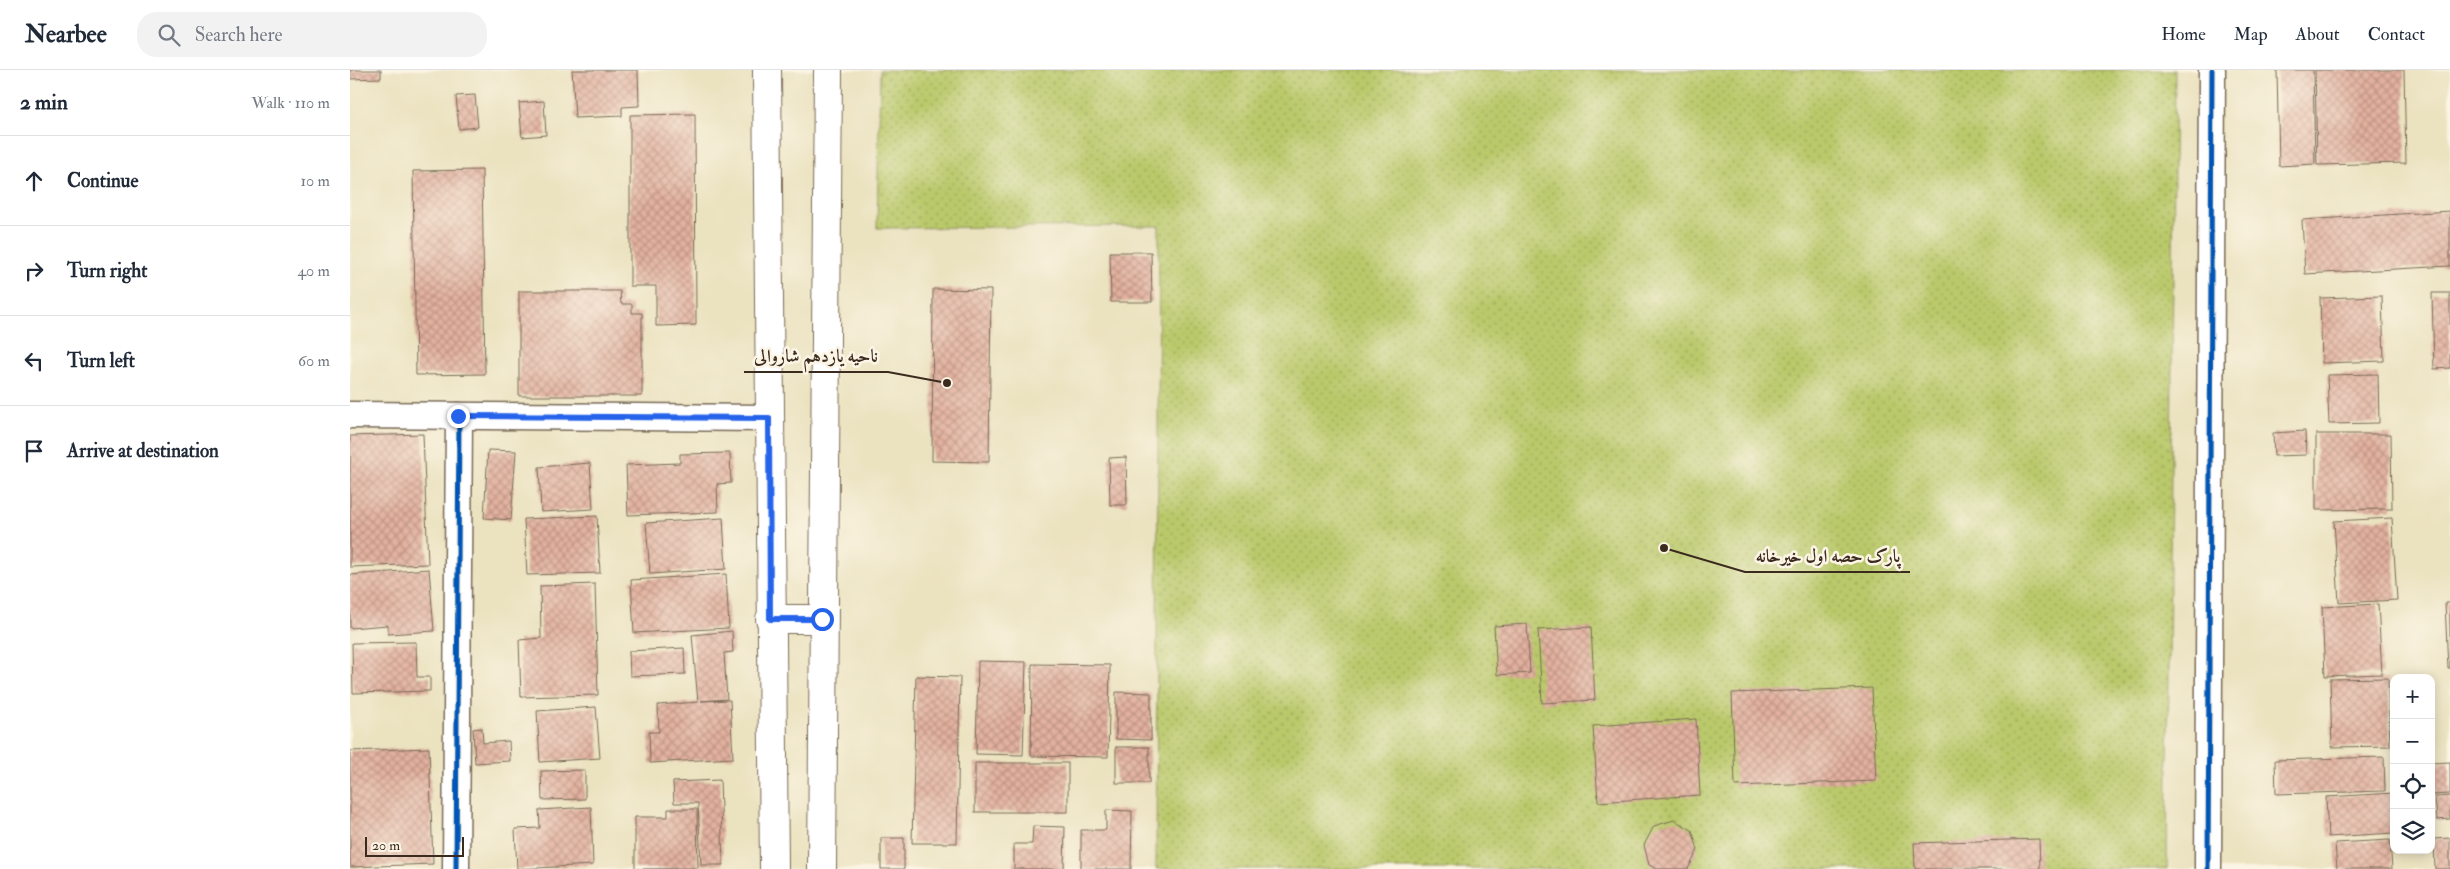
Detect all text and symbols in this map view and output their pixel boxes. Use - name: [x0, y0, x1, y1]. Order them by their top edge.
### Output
- search box: [137, 12, 487, 57]
- text: Nearbee: [25, 19, 107, 50]
- icon: search: [155, 21, 183, 49]
- text: Search here: [195, 23, 282, 47]
- text: Home: [2161, 23, 2206, 46]
- text: Map: [2234, 23, 2268, 46]
- text: About: [2296, 23, 2340, 46]
- text: Contact: [2368, 23, 2425, 46]
- text: 2 min: [20, 89, 68, 116]
- text: Walk · 110 m: [252, 93, 330, 113]
- icon: ahead: [20, 167, 48, 195]
- text: Continue: [67, 169, 138, 193]
- text: 10 m: [300, 171, 330, 191]
- icon: right: [20, 257, 48, 285]
- text: Turn right: [67, 259, 147, 283]
- text: 40 m: [297, 261, 330, 281]
- callout: ناحیه یازدهم شاروالی: [744, 339, 888, 372]
- text: ناحیه یازدهم شاروالی: [753, 345, 878, 373]
- icon: left: [20, 347, 48, 375]
- text: Turn left: [67, 349, 135, 373]
- text: 60 m: [298, 351, 330, 371]
- route end: [447, 405, 470, 428]
- icon: arrive: [20, 437, 48, 465]
- text: Arrive at destination: [67, 439, 219, 463]
- callout: پارک حصه اول خیرخانه: [1745, 539, 1910, 572]
- text: پارک حصه اول خیرخانه: [1756, 545, 1902, 569]
- route start: [811, 608, 834, 631]
- map controls: [2390, 674, 2435, 854]
- button: +: [2390, 674, 2435, 719]
- button: −: [2390, 719, 2435, 764]
- button: locate: [2390, 764, 2435, 809]
- button: layers: [2390, 809, 2435, 854]
- scale bar: [365, 834, 464, 857]
- text: 20 m: [372, 837, 400, 854]

